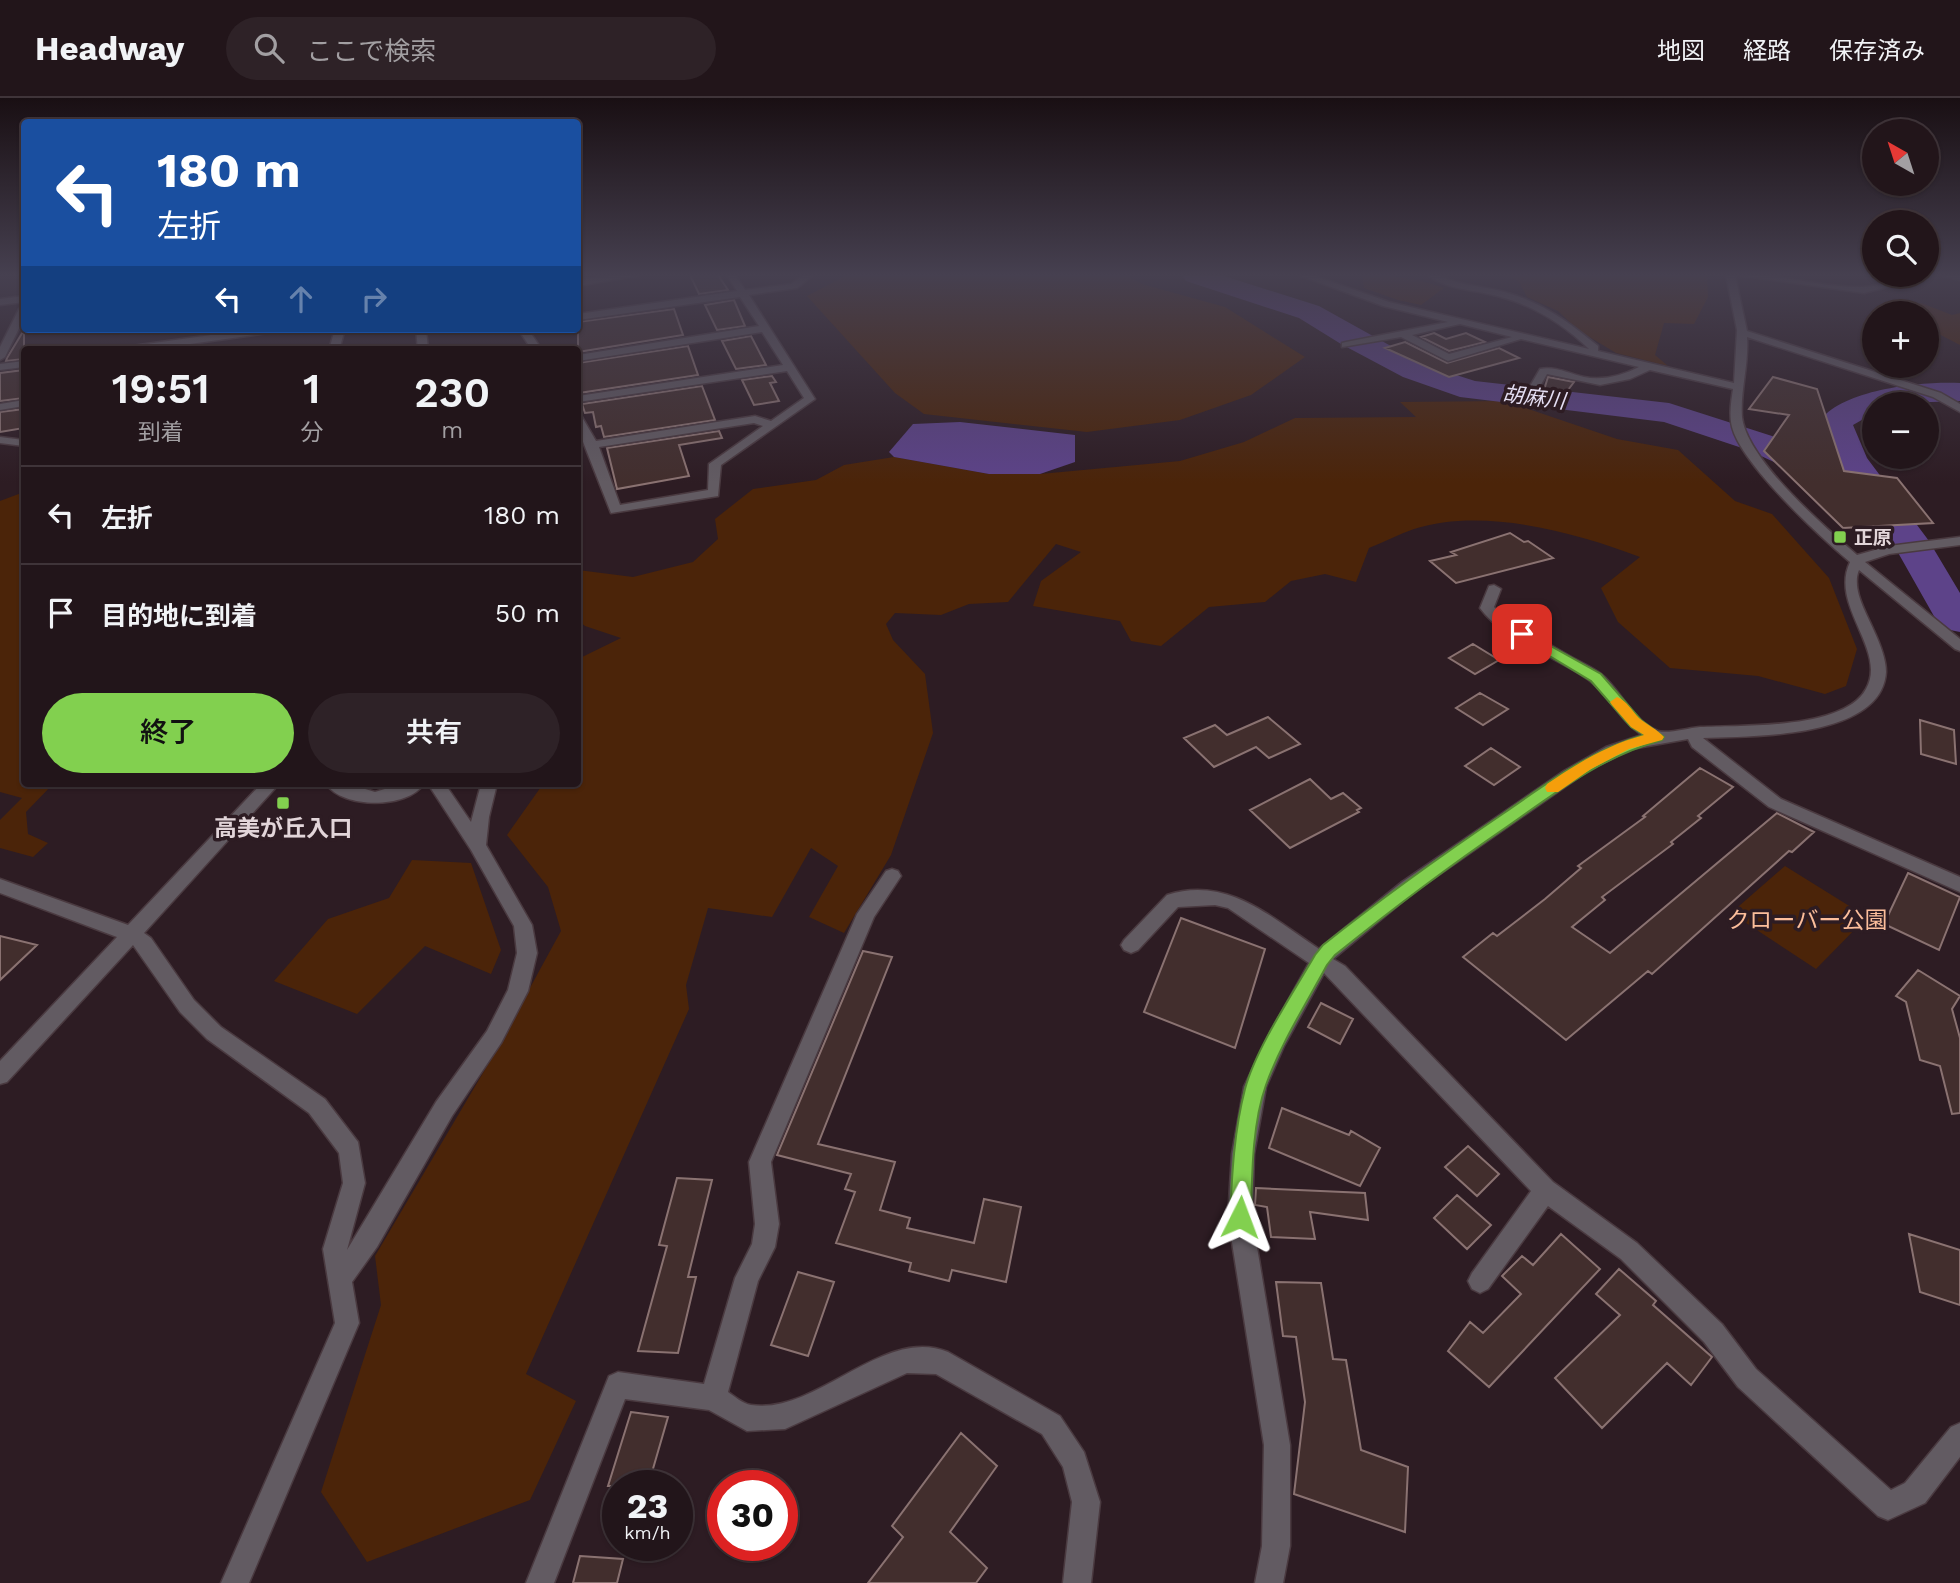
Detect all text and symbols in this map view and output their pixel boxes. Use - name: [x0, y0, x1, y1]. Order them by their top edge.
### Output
- search box: [226, 17, 716, 80]
- text: Headway: [35, 29, 184, 68]
- icon: search: [250, 29, 288, 67]
- text: ここで検索: [306, 36, 436, 66]
- text: 地図: [1657, 37, 1705, 65]
- text: 経路: [1743, 37, 1791, 65]
- text: 保存済み: [1829, 37, 1925, 65]
- north arrow: [1862, 119, 1939, 196]
- map controls: [1862, 119, 1939, 469]
- text: 180 m: [157, 141, 301, 199]
- icon: left: [42, 147, 133, 238]
- text: 左折: [157, 207, 221, 245]
- button: search: [1862, 210, 1939, 287]
- icon: left: [209, 280, 247, 318]
- icon: ahead: [282, 280, 320, 318]
- icon: right: [355, 280, 393, 318]
- button: +: [1862, 301, 1939, 378]
- text: 19:51: [112, 364, 210, 413]
- text: 1: [303, 364, 321, 413]
- text: 230: [414, 368, 490, 417]
- water label: 胡麻川: [1501, 381, 1569, 413]
- button: −: [1862, 392, 1939, 469]
- text: m: [441, 417, 463, 444]
- text: 到着: [138, 419, 184, 446]
- text: 分: [300, 419, 323, 446]
- icon: left: [42, 496, 80, 534]
- text: 180 m: [484, 500, 560, 530]
- text: 左折: [101, 503, 153, 533]
- place label: 正原: [1854, 526, 1892, 549]
- marker: 正原: [1832, 529, 1848, 545]
- icon: arrive: [42, 594, 80, 632]
- text: 50 m: [495, 598, 560, 628]
- text: 目的地に到着: [101, 601, 257, 631]
- pin: [1492, 604, 1552, 664]
- icon: arrive: [1503, 615, 1541, 653]
- button: 終了: [42, 693, 294, 773]
- button: 共有: [308, 693, 560, 773]
- marker: 高美が丘入口: [275, 795, 291, 811]
- place label: 高美が丘入口: [214, 815, 352, 842]
- park label: クローバー公園: [1727, 907, 1887, 934]
- position arrow: [1203, 1180, 1277, 1254]
- speed limit sign: 30: [707, 1470, 798, 1561]
- text: 23: [627, 1485, 668, 1527]
- text: km/h: [624, 1522, 671, 1543]

